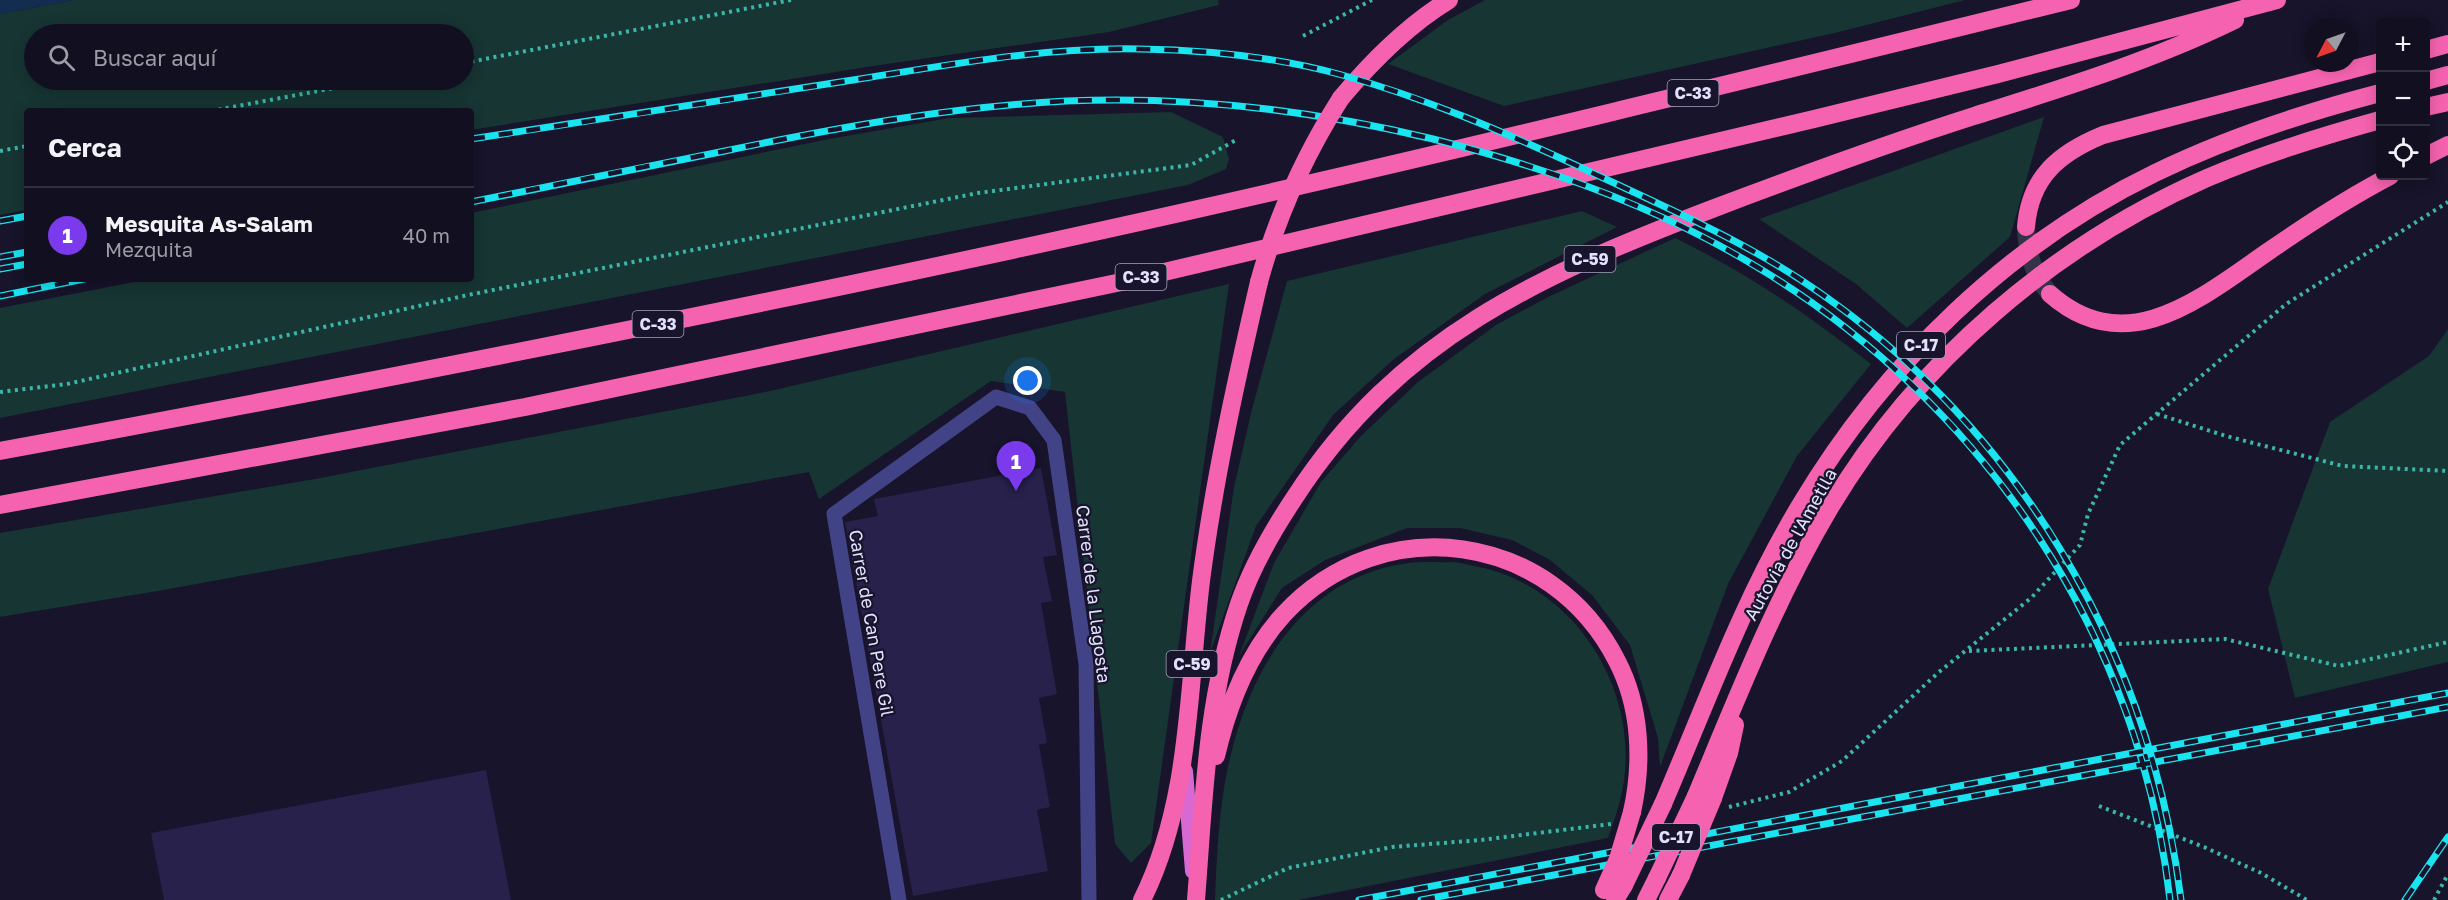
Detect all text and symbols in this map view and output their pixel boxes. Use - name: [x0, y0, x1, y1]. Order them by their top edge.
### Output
- north arrow: [2304, 18, 2358, 72]
- map controls: [2376, 18, 2430, 180]
- button: +: [2376, 18, 2430, 72]
- search box: [24, 24, 474, 90]
- icon: search: [45, 41, 78, 74]
- text: Buscar aquí: [93, 44, 216, 71]
- button: −: [2376, 72, 2430, 126]
- road number: C-33: [1668, 80, 1718, 106]
- button: locate: [2376, 126, 2430, 180]
- text: Cerca: [48, 132, 122, 163]
- text: Mesquita As-Salam: [105, 210, 313, 237]
- text: 1: [62, 223, 73, 247]
- text: 40 m: [403, 223, 450, 247]
- text: Mezquita: [105, 237, 193, 261]
- road number: C-59: [1564, 246, 1616, 272]
- road number: C-33: [1116, 264, 1166, 290]
- road number: C-33: [632, 311, 684, 337]
- road number: C-17: [1897, 332, 1945, 358]
- your location: [1013, 366, 1042, 395]
- pin: 1: [996, 442, 1036, 491]
- street label: Autovia de l'Ametlla: [1739, 464, 1841, 624]
- street label: Carrer de la Llagosta: [1072, 504, 1116, 684]
- street label: Carrer de Can Pere Gil: [845, 528, 899, 718]
- road number: C-59: [1166, 651, 1218, 677]
- road number: C-17: [1652, 824, 1700, 850]

